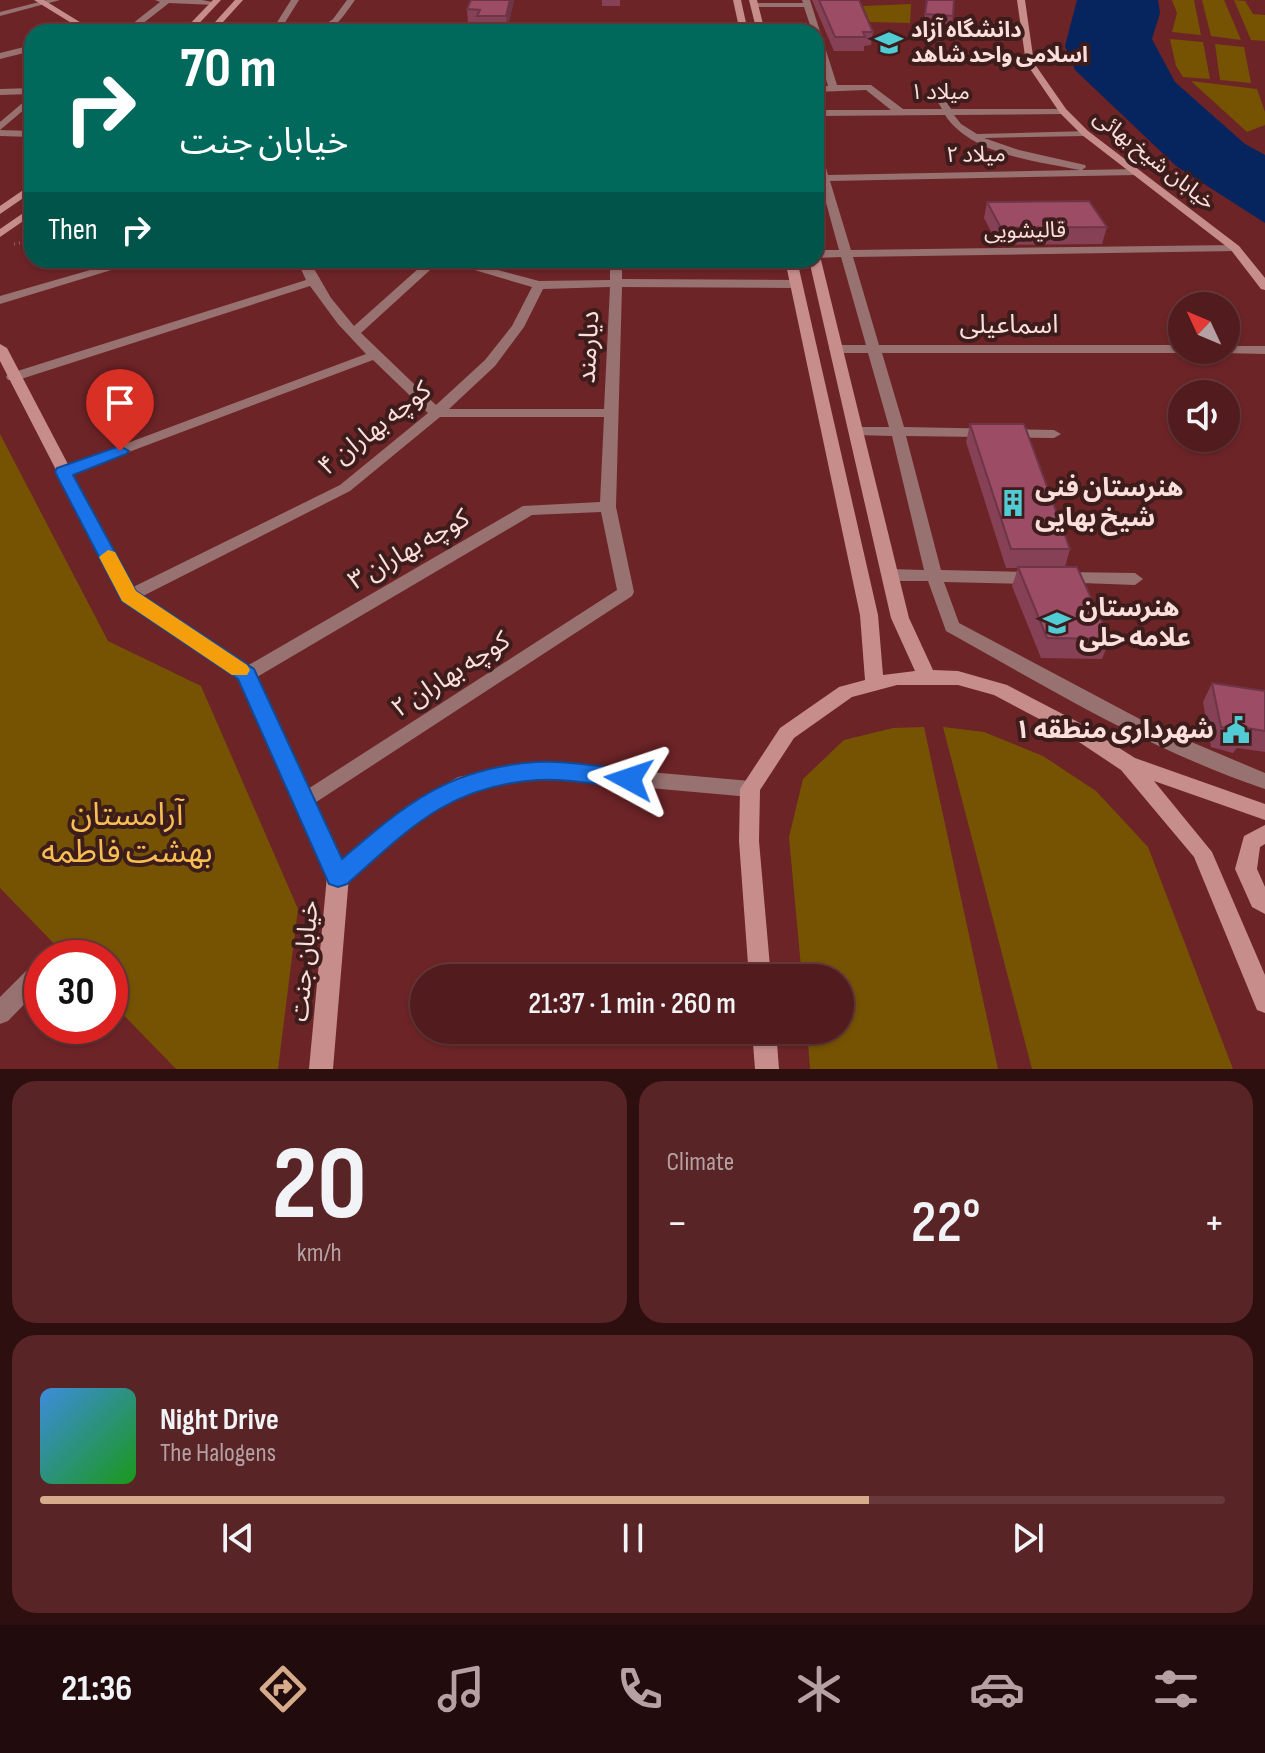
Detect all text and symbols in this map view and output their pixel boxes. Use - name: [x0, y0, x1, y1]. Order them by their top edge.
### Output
- place label: دانشگاه آزاد اسلامی واحد شاهد: [911, 17, 1088, 69]
- school or university icon: دانشگاه آزاد اسلامی واحد شاهد: [874, 28, 904, 58]
- text: 70 m: [180, 36, 277, 103]
- icon: right: [48, 56, 152, 160]
- street label: میلاد ۱: [910, 79, 970, 106]
- street label: خیابان شیخ بهائی: [1086, 104, 1220, 218]
- text: خیابان جنت: [180, 121, 349, 164]
- street label: میلاد ۲: [946, 141, 1006, 169]
- icon: right: [114, 208, 158, 252]
- text: Then: [48, 212, 98, 248]
- street label: قالیشویی: [984, 217, 1066, 245]
- north arrow: [1168, 292, 1240, 364]
- map controls: [1168, 292, 1240, 452]
- street label: دیارمند: [572, 310, 606, 384]
- street label: اسماعیلی: [960, 310, 1058, 341]
- pin: [86, 369, 154, 451]
- street label: کوچه بهاران ۴: [312, 375, 438, 483]
- button: sound: [1168, 380, 1240, 452]
- icon: arrive: [98, 381, 142, 425]
- place label: هنرستان فنی شیخ بهایی: [1035, 473, 1183, 536]
- building icon: هنرستان فنی شیخ بهایی: [998, 488, 1028, 518]
- street label: کوچه بهاران ۳: [343, 503, 475, 597]
- place label: هنرستان علامه حلی: [1079, 593, 1191, 654]
- school or university icon: هنرستان علامه حلی: [1042, 608, 1072, 638]
- street label: کوچه بهاران ۲: [386, 625, 516, 725]
- place label: شهرداری منطقه ۱: [1015, 715, 1214, 746]
- public building icon: شهرداری منطقه ۱: [1221, 715, 1251, 745]
- position arrow: [587, 737, 671, 821]
- park label: آرامستان بهشت فاطمه: [41, 796, 213, 872]
- street label: خیابان جنت: [284, 899, 326, 1023]
- speed limit sign: 30: [24, 940, 128, 1044]
- text: 21:37 · 1 min · 260 m: [528, 986, 736, 1022]
- text: 20: [272, 1123, 367, 1248]
- text: Climate: [667, 1147, 734, 1178]
- text: 22°: [911, 1187, 981, 1259]
- text: −: [667, 1197, 688, 1250]
- text: +: [1203, 1197, 1225, 1250]
- text: km/h: [297, 1238, 342, 1269]
- text: Night Drive: [160, 1402, 279, 1438]
- text: The Halogens: [160, 1438, 276, 1469]
- icon: previous: [216, 1516, 260, 1560]
- icon: pause: [611, 1516, 655, 1560]
- icon: next: [1006, 1516, 1050, 1560]
- icon: directions: [255, 1661, 311, 1717]
- icon: music: [433, 1661, 489, 1717]
- icon: phone: [612, 1661, 668, 1717]
- icon: climate: [791, 1661, 847, 1717]
- icon: car: [969, 1661, 1025, 1717]
- icon: filters: [1148, 1661, 1204, 1717]
- text: 21:36: [61, 1668, 132, 1711]

